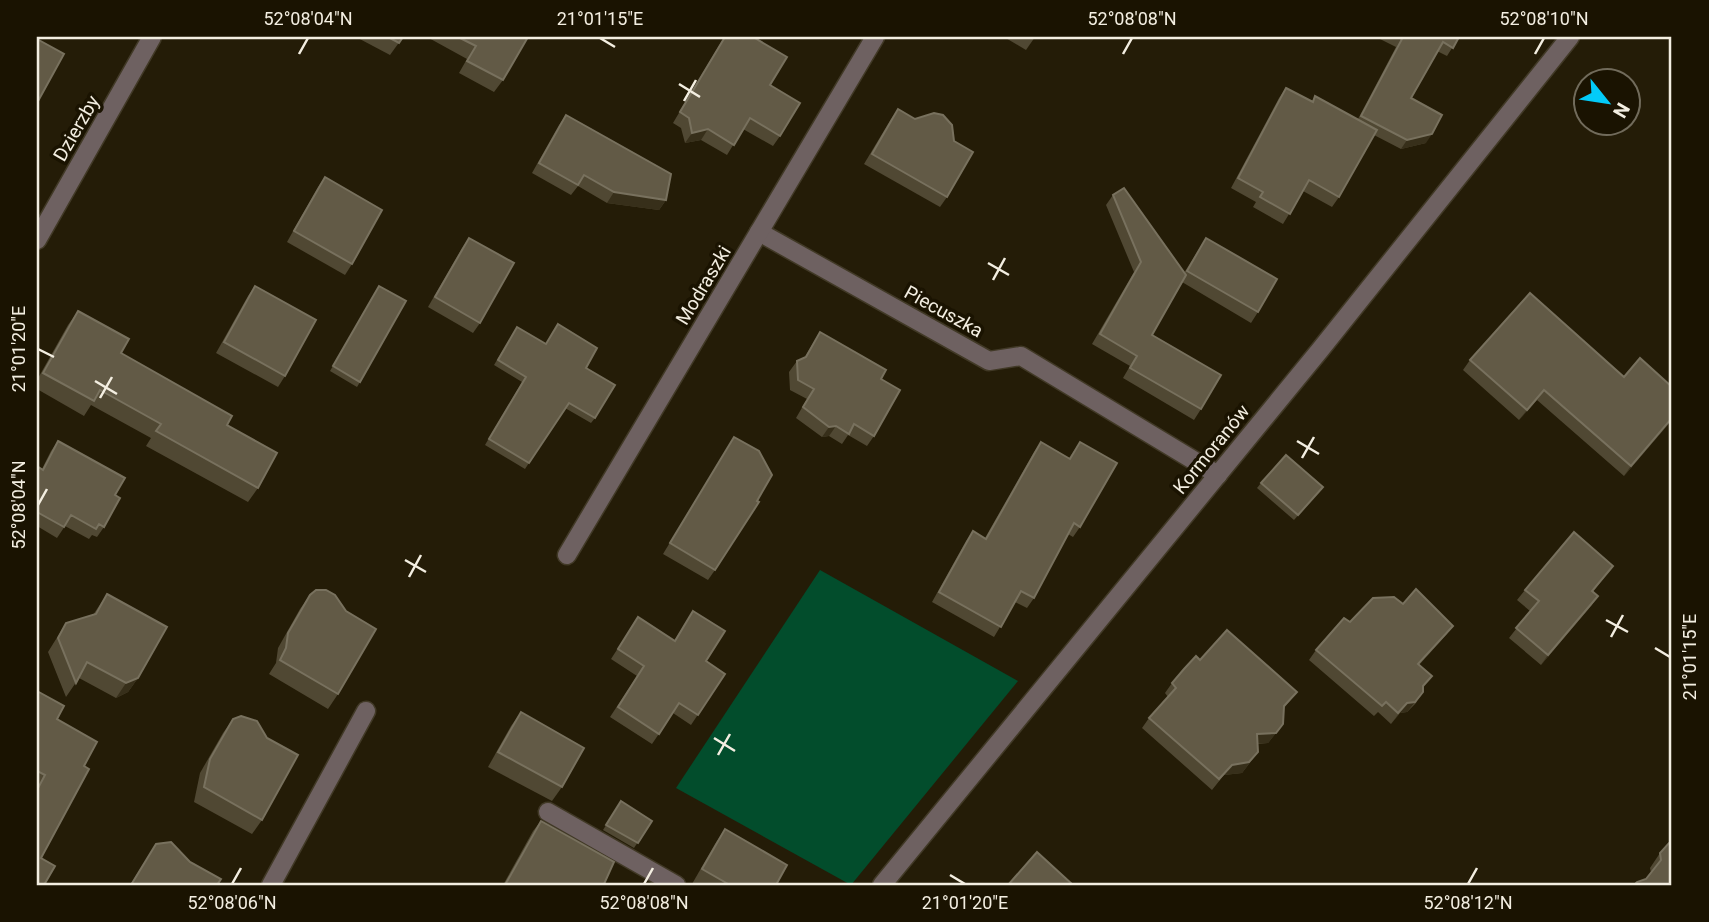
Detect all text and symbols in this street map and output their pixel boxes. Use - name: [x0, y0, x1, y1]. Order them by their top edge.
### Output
- text: 52°08'04"N: [263, 8, 353, 29]
- text: 21°01'15"E: [557, 8, 643, 29]
- text: 52°08'08"N: [1087, 8, 1177, 29]
- text: 52°08'10"N: [1499, 8, 1589, 29]
- north arrow: [1572, 66, 1642, 136]
- street label: Dzierzby: [48, 91, 104, 165]
- text: N: [1608, 99, 1635, 122]
- street label: Modraszki: [671, 242, 736, 329]
- street label: Piecuszka: [900, 280, 987, 342]
- text: 21°01'20"E: [8, 306, 29, 392]
- street label: Kormoranów: [1168, 400, 1254, 499]
- text: 52°08'04"N: [8, 460, 29, 550]
- text: 21°01'15"E: [1679, 614, 1700, 700]
- text: 52°08'06"N: [187, 892, 277, 913]
- text: 52°08'08"N: [599, 892, 689, 913]
- text: 21°01'20"E: [922, 892, 1008, 913]
- text: 52°08'12"N: [1423, 892, 1513, 913]

